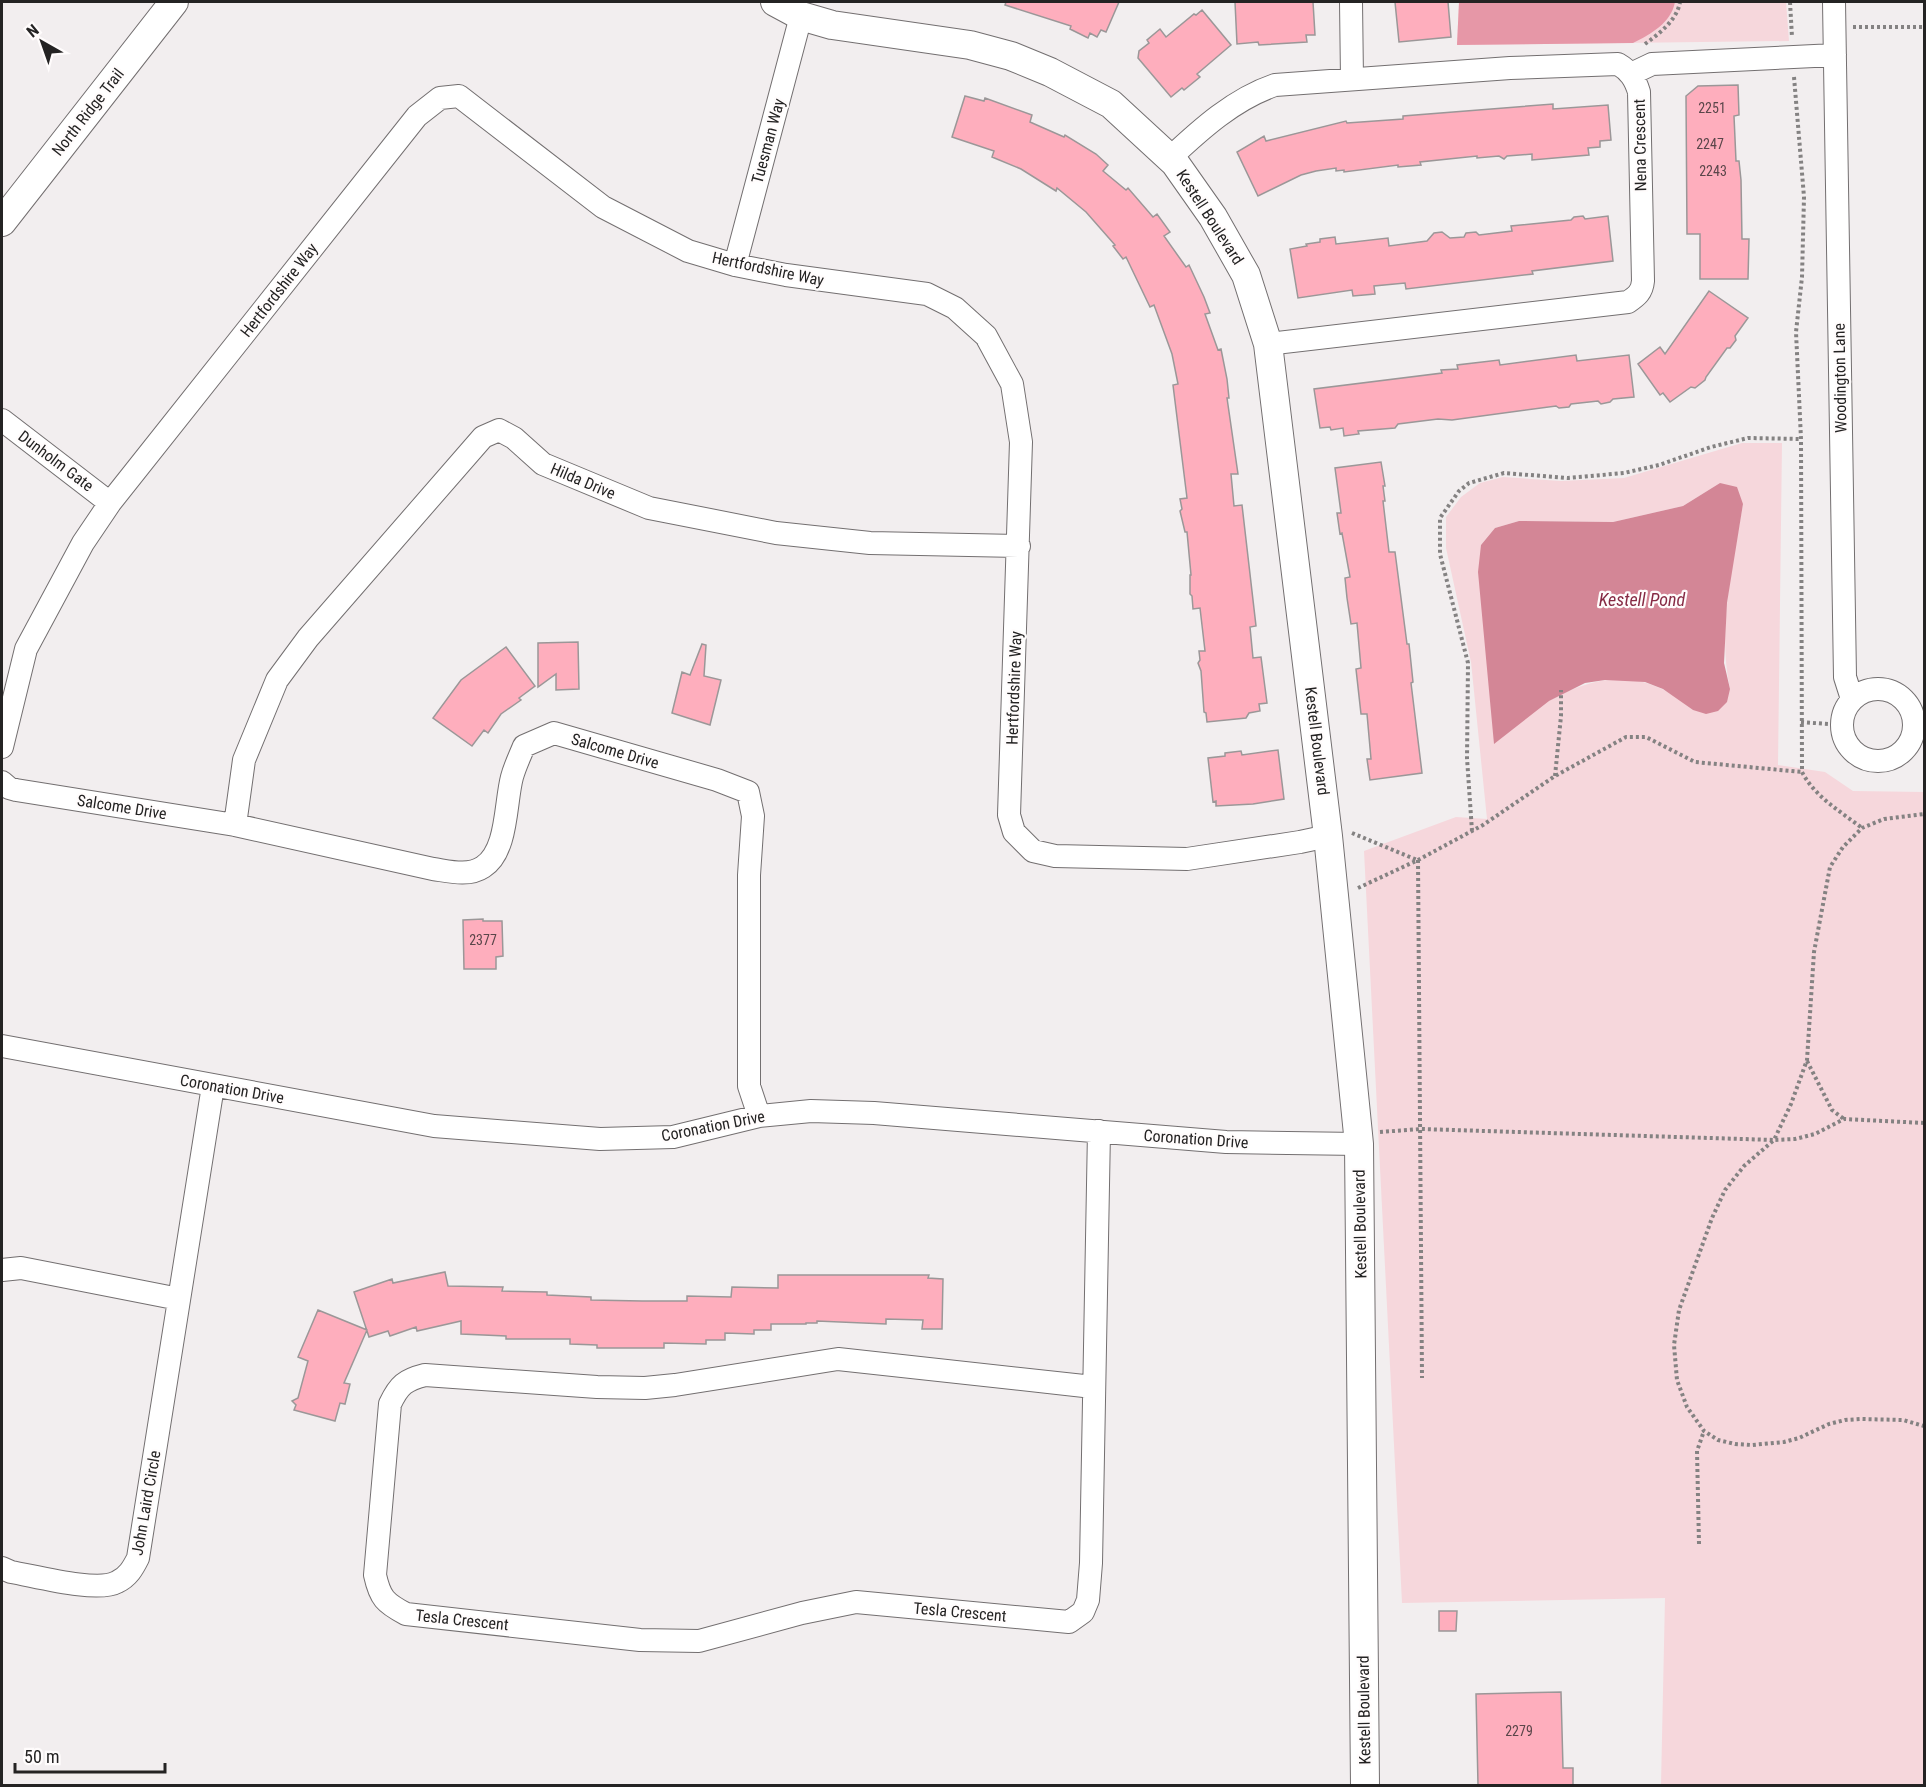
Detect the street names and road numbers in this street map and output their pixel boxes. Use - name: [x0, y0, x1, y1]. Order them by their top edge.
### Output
- street label: North Ridge Trail: [48, 65, 128, 159]
- street label: Tuesman Way: [748, 96, 789, 186]
- street label: Nena Crescent: [1630, 98, 1650, 191]
- street label: Kestell Boulevard: [1172, 166, 1248, 268]
- street label: Hertfordshire Way: [236, 239, 322, 341]
- street label: Hertfordshire Way: [710, 248, 826, 290]
- street label: Woodington Lane: [1830, 323, 1850, 433]
- street label: Dunholm Gate: [15, 427, 97, 495]
- street label: Hilda Drive: [548, 459, 618, 503]
- street label: Hertfordshire Way: [1003, 630, 1025, 745]
- street label: Kestell Boulevard: [1301, 686, 1333, 796]
- street label: Salcome Drive: [569, 729, 661, 773]
- street label: Salcome Drive: [76, 791, 168, 823]
- street label: Coronation Drive: [179, 1071, 285, 1107]
- street label: Coronation Drive: [660, 1107, 766, 1145]
- street label: Coronation Drive: [1143, 1126, 1249, 1152]
- street label: Kestell Boulevard: [1350, 1169, 1370, 1279]
- street label: John Laird Circle: [127, 1449, 165, 1557]
- street label: Tesla Crescent: [913, 1598, 1008, 1626]
- street label: Tesla Crescent: [415, 1606, 510, 1634]
- street label: Kestell Boulevard: [1354, 1655, 1374, 1765]

